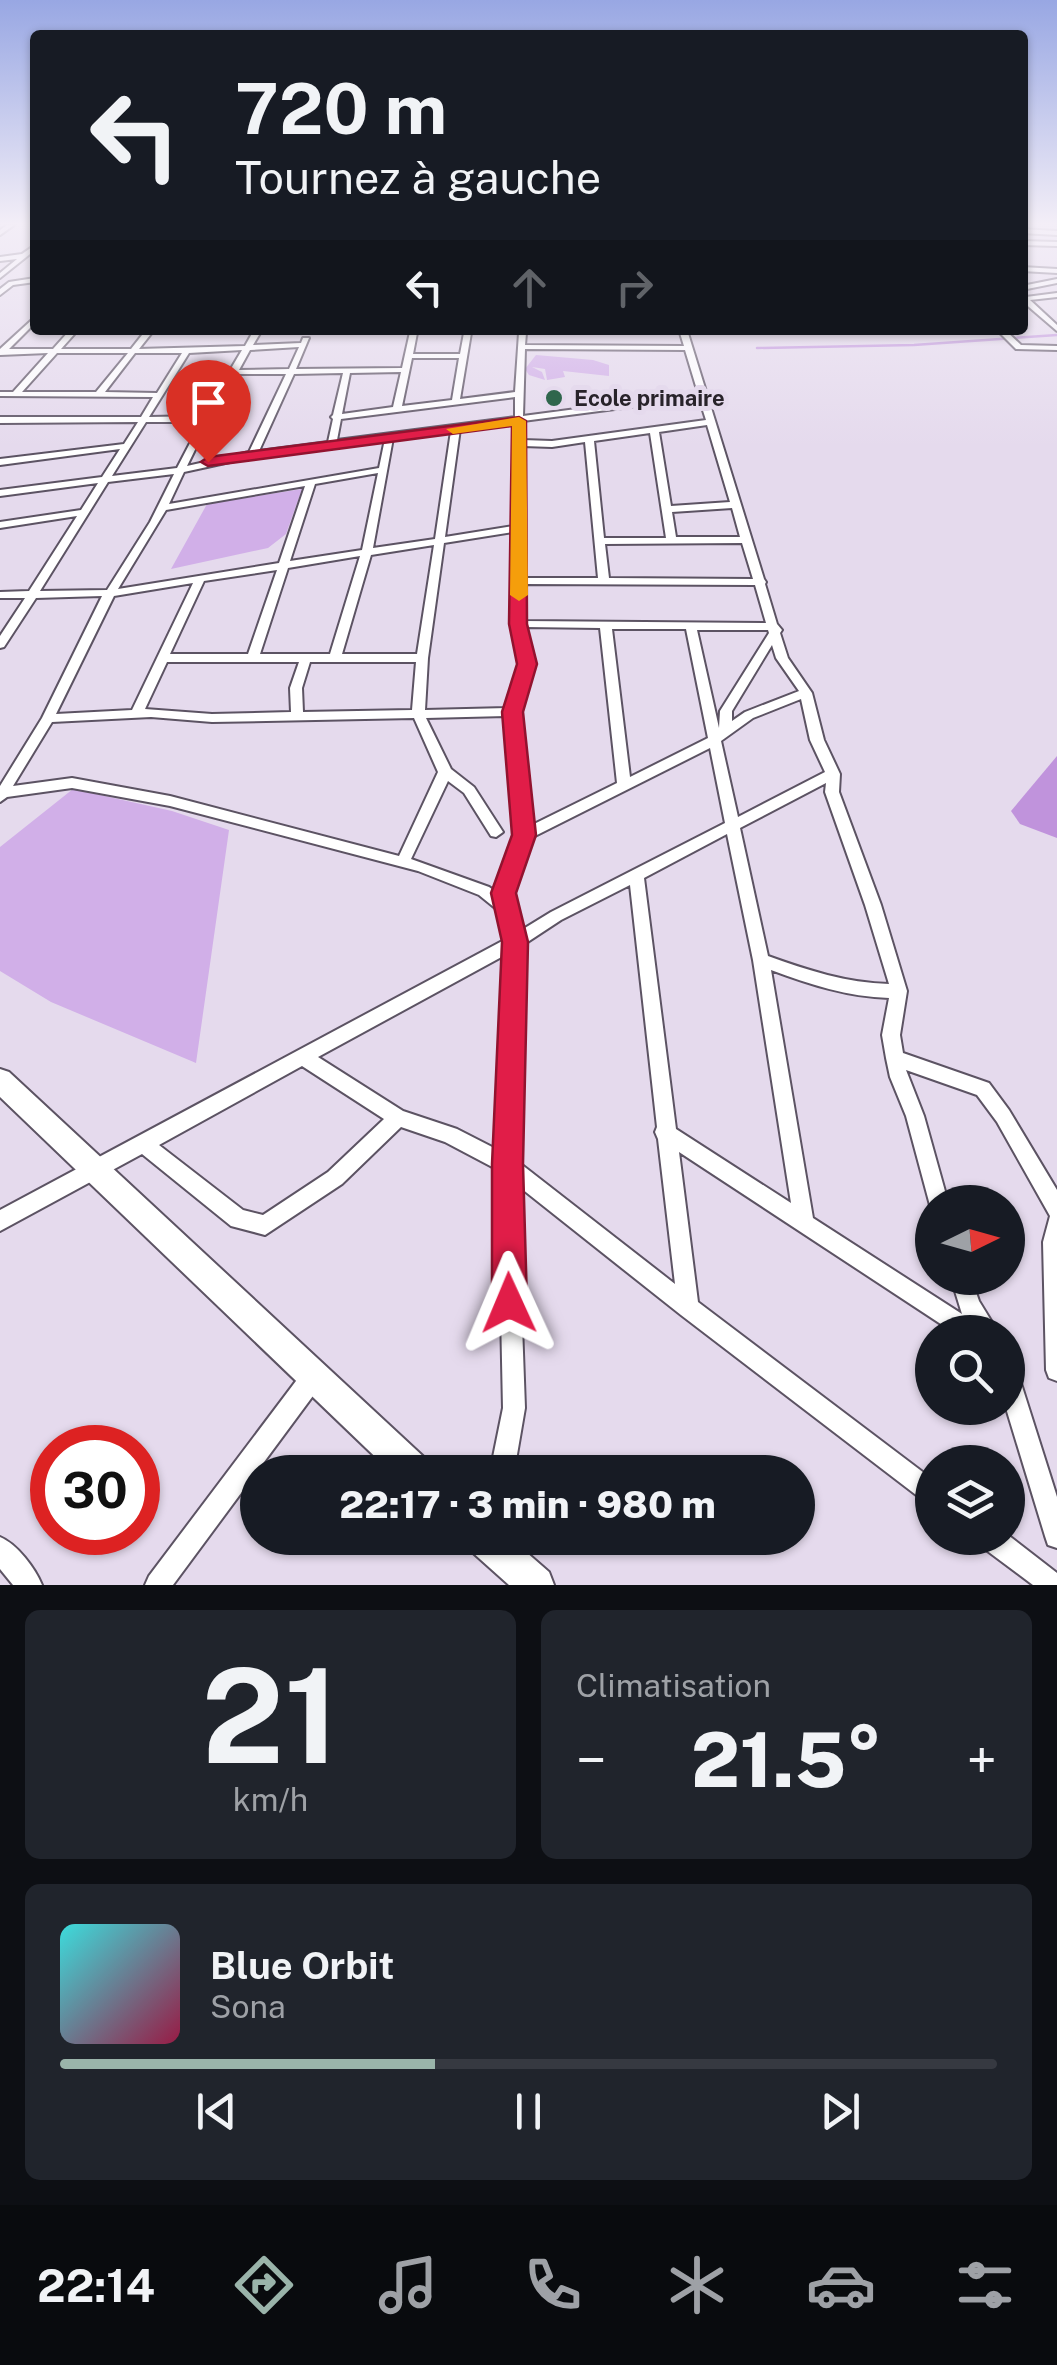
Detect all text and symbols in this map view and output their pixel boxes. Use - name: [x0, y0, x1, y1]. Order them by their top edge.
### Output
- text: 720 m: [235, 67, 447, 150]
- icon: left: [70, 70, 200, 200]
- text: Tournez à gauche: [235, 151, 601, 204]
- icon: left: [397, 260, 452, 315]
- icon: ahead: [502, 260, 557, 315]
- icon: right: [607, 260, 662, 315]
- pin: [166, 360, 251, 463]
- icon: arrive: [181, 375, 236, 430]
- place label: Ecole primaire: [574, 385, 725, 411]
- marker: Ecole primaire: [543, 387, 565, 409]
- north arrow: [915, 1185, 1025, 1295]
- map controls: [915, 1185, 1025, 1555]
- position arrow: [457, 1251, 561, 1355]
- button: search: [915, 1315, 1025, 1425]
- speed limit sign: 30: [30, 1425, 160, 1555]
- button: layers: [915, 1445, 1025, 1555]
- text: 22:17 · 3 min · 980 m: [339, 1482, 716, 1527]
- text: 21: [201, 1640, 340, 1792]
- text: Climatisation: [576, 1667, 771, 1704]
- text: 21.5°: [691, 1716, 882, 1804]
- text: −: [576, 1728, 607, 1792]
- text: +: [967, 1728, 997, 1792]
- text: km/h: [233, 1781, 308, 1818]
- text: Blue Orbit: [210, 1943, 394, 1988]
- text: Sona: [210, 1988, 286, 2025]
- icon: previous: [189, 2084, 244, 2139]
- icon: pause: [501, 2084, 556, 2139]
- icon: next: [813, 2084, 868, 2139]
- icon: directions: [229, 2250, 299, 2320]
- icon: music: [373, 2250, 443, 2320]
- icon: phone: [518, 2250, 588, 2320]
- icon: climate: [662, 2250, 732, 2320]
- icon: car: [806, 2250, 876, 2320]
- icon: filters: [950, 2250, 1020, 2320]
- text: 22:14: [37, 2259, 155, 2312]

